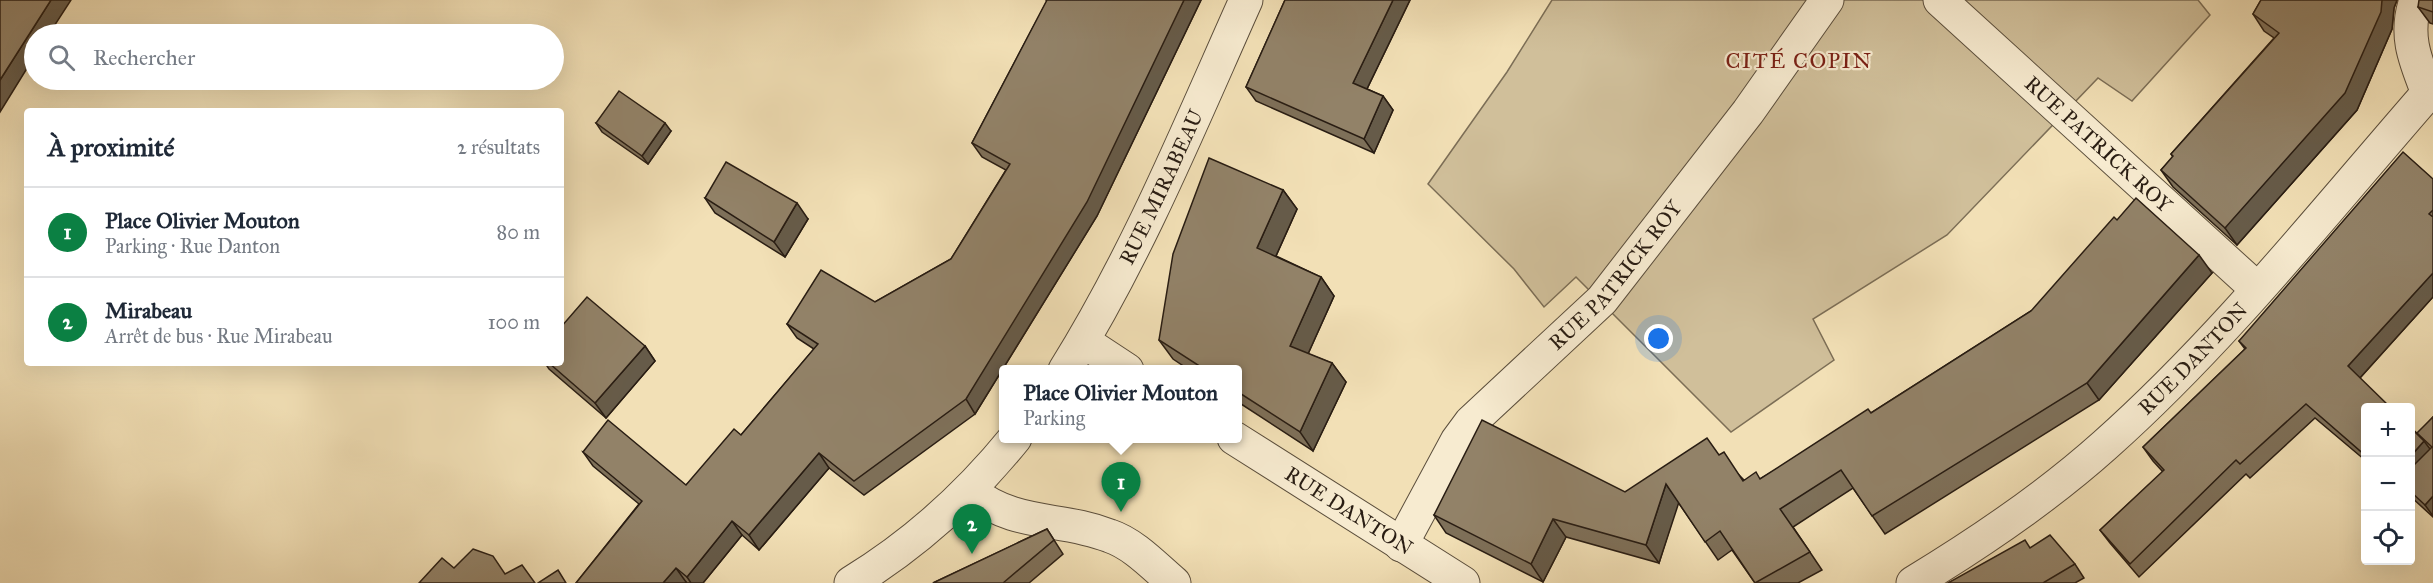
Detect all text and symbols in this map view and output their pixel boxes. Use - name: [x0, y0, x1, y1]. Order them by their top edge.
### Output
- search box: [24, 24, 564, 90]
- icon: search: [45, 41, 78, 74]
- text: Rechercher: [93, 44, 195, 71]
- district label: CITÉ COPIN: [1725, 47, 1873, 74]
- street label: RUE PATRICK ROY: [2019, 70, 2178, 218]
- street label: RUE MIRABEAU: [1114, 105, 1209, 269]
- text: À proximité: [48, 131, 174, 163]
- text: 2 résultats: [457, 135, 540, 159]
- street label: RUE PATRICK ROY: [1543, 195, 1688, 356]
- text: Place Olivier Mouton: [105, 207, 300, 234]
- text: 1: [64, 220, 71, 244]
- text: 80 m: [497, 220, 540, 244]
- text: Parking · Rue Danton: [105, 234, 280, 258]
- text: Mirabeau: [105, 297, 192, 324]
- street label: RUE DANTON: [2133, 297, 2253, 420]
- text: 2: [63, 310, 72, 334]
- text: 100 m: [488, 310, 540, 334]
- text: Arrêt de bus · Rue Mirabeau: [105, 324, 333, 348]
- your location: [1644, 324, 1673, 353]
- popup: [999, 365, 1242, 443]
- text: Place Olivier Mouton: [1023, 379, 1218, 406]
- map controls: [2361, 403, 2415, 565]
- button: +: [2361, 403, 2415, 457]
- text: Parking: [1023, 406, 1085, 430]
- button: −: [2361, 457, 2415, 511]
- street label: RUE DANTON: [1280, 461, 1418, 561]
- pin: 1: [1102, 462, 1140, 512]
- pin: 2: [952, 504, 992, 554]
- button: locate: [2361, 511, 2415, 565]

